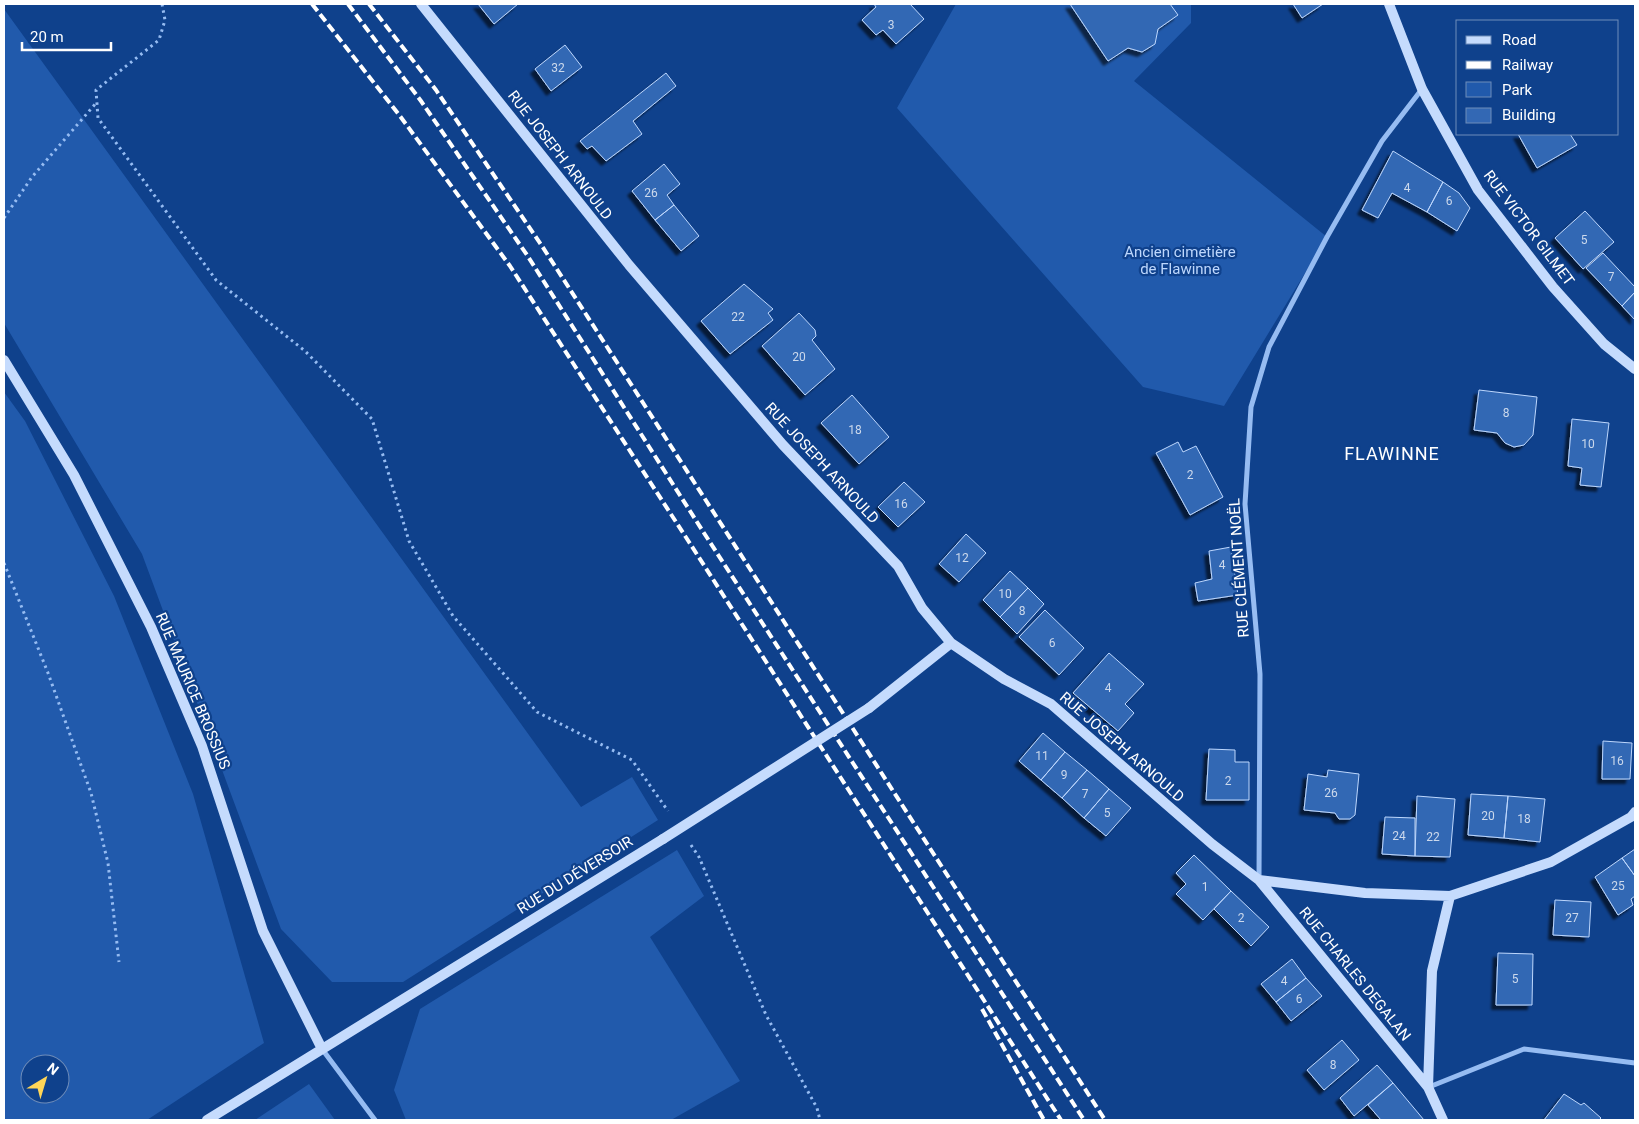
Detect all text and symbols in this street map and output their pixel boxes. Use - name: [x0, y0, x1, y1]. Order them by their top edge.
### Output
- house number: 3: [888, 18, 894, 32]
- scale bar: [22, 20, 111, 52]
- legend: [1456, 20, 1619, 135]
- text: 20 m: [30, 28, 64, 46]
- text: Road: [1502, 31, 1536, 49]
- text: Railway: [1502, 56, 1553, 74]
- house number: 32: [551, 61, 565, 75]
- text: Park: [1502, 81, 1533, 99]
- street label: RUE JOSEPH ARNOULD: [504, 87, 616, 223]
- text: Building: [1502, 106, 1556, 124]
- street label: RUE VICTOR GILMET: [1480, 167, 1578, 289]
- house number: 4: [1404, 181, 1411, 195]
- house number: 26: [644, 186, 658, 200]
- house number: 6: [1446, 194, 1453, 208]
- house number: 5: [1581, 233, 1588, 247]
- park label: Ancien cimetière de Flawinne: [1124, 243, 1236, 278]
- house number: 7: [1608, 270, 1615, 284]
- house number: 22: [731, 310, 745, 324]
- house number: 20: [792, 350, 806, 364]
- street label: RUE JOSEPH ARNOULD: [761, 399, 883, 527]
- house number: 8: [1503, 406, 1510, 420]
- house number: 18: [848, 423, 862, 437]
- house number: 10: [1581, 437, 1595, 451]
- district label: FLAWINNE: [1344, 443, 1440, 464]
- house number: 2: [1187, 468, 1194, 482]
- house number: 16: [894, 497, 908, 511]
- street label: RUE CLÉMENT NOËL: [1225, 498, 1253, 638]
- house number: 12: [955, 551, 969, 565]
- house number: 4: [1219, 558, 1226, 572]
- house number: 10: [998, 587, 1012, 601]
- house number: 8: [1019, 604, 1026, 618]
- street label: RUE MAURICE BROSSIUS: [152, 610, 234, 772]
- house number: 6: [1049, 636, 1056, 650]
- house number: 4: [1105, 681, 1112, 695]
- street label: RUE JOSEPH ARNOULD: [1056, 688, 1188, 806]
- house number: 11: [1035, 749, 1049, 763]
- house number: 16: [1610, 754, 1624, 768]
- house number: 9: [1061, 768, 1067, 782]
- house number: 2: [1225, 774, 1232, 788]
- house number: 26: [1324, 786, 1338, 800]
- house number: 7: [1082, 787, 1089, 801]
- house number: 5: [1104, 806, 1111, 820]
- house number: 20: [1481, 809, 1495, 823]
- house number: 18: [1517, 812, 1531, 826]
- house number: 24: [1392, 829, 1406, 843]
- house number: 22: [1426, 830, 1440, 844]
- street label: RUE DU DÉVERSOIR: [514, 832, 636, 918]
- house number: 25: [1611, 879, 1625, 893]
- house number: 1: [1202, 880, 1208, 894]
- street label: RUE CHARLES DEGALAN: [1295, 903, 1415, 1045]
- house number: 2: [1238, 911, 1245, 925]
- house number: 27: [1565, 911, 1579, 925]
- house number: 5: [1512, 972, 1519, 986]
- house number: 4: [1281, 974, 1288, 988]
- house number: 6: [1296, 992, 1303, 1006]
- north arrow: [20, 1054, 70, 1104]
- house number: 8: [1330, 1058, 1337, 1072]
- text: N: [44, 1059, 62, 1078]

